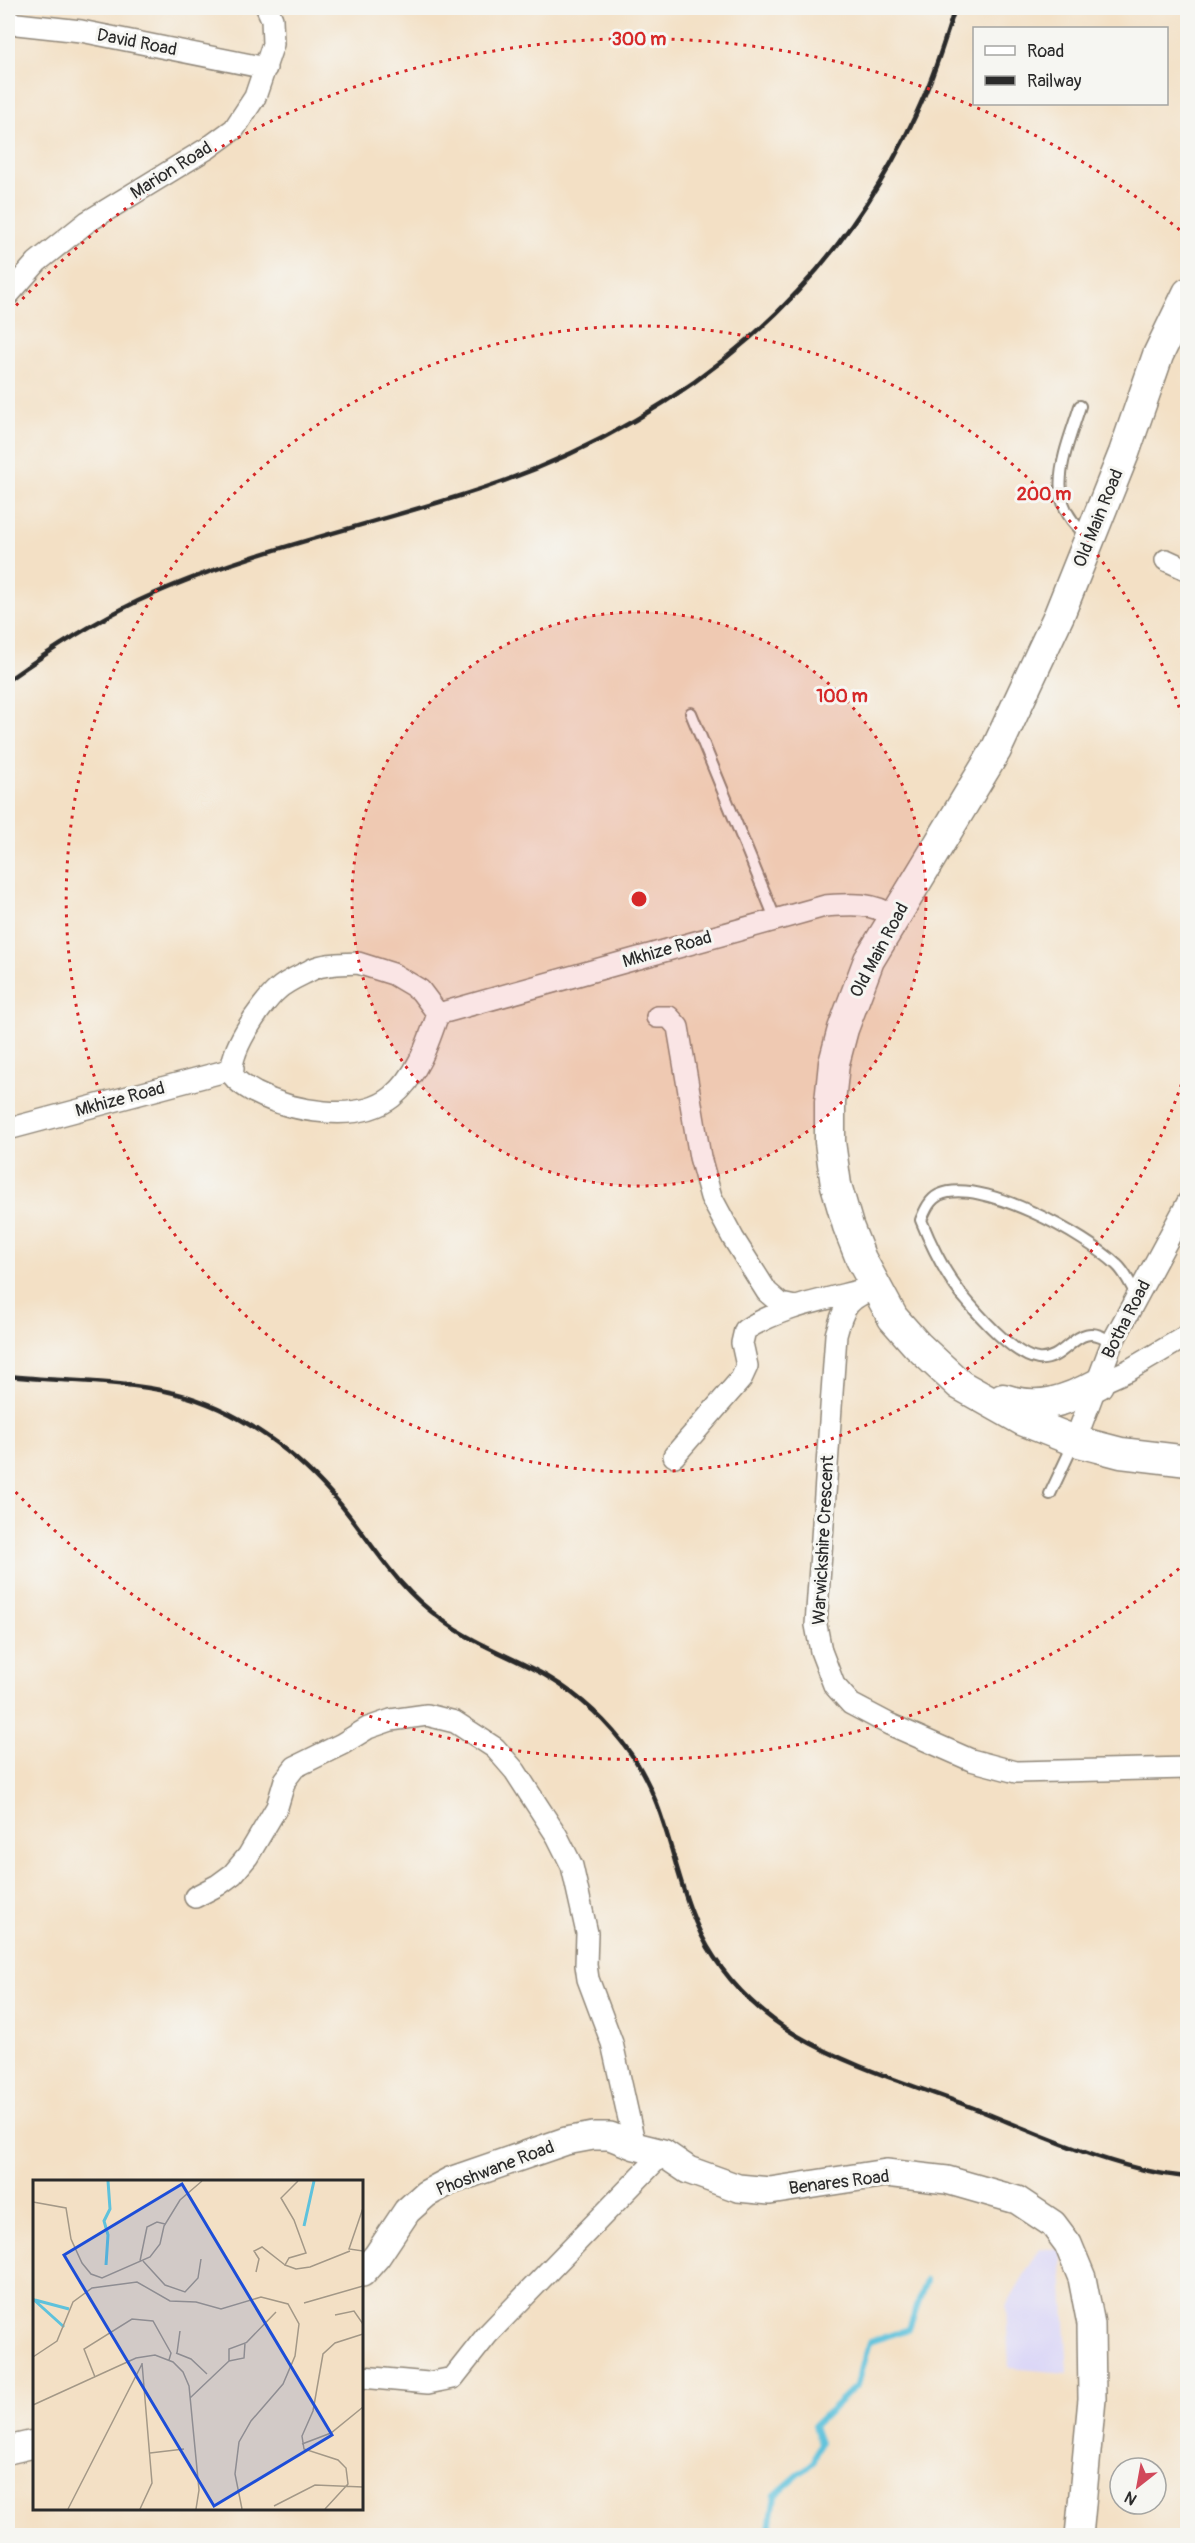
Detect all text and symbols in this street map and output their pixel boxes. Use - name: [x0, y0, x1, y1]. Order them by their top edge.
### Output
- street label: David Road: [95, 23, 179, 62]
- legend: [973, 27, 1168, 105]
- text: 300 m: [612, 28, 666, 51]
- text: Road: [1027, 40, 1064, 63]
- text: Railway: [1027, 70, 1082, 93]
- street label: Marion Road: [126, 136, 216, 205]
- street label: Old Main Road: [1068, 466, 1129, 571]
- text: 200 m: [1017, 483, 1071, 506]
- text: 100 m: [816, 685, 868, 708]
- centre of rings: [629, 889, 649, 909]
- street label: Old Main Road: [845, 899, 914, 1002]
- street label: Mkhize Road: [620, 926, 714, 973]
- street label: Mkhize Road: [73, 1077, 167, 1122]
- street label: Botha Road: [1097, 1276, 1156, 1362]
- street label: Warwickshire Crescent: [808, 1454, 839, 1625]
- street label: Phoshwane Road: [433, 2135, 558, 2202]
- street label: Benares Road: [787, 2165, 891, 2200]
- inset map: [33, 2180, 363, 2510]
- north arrow: [1108, 2456, 1168, 2516]
- text: N: [1121, 2487, 1141, 2509]

